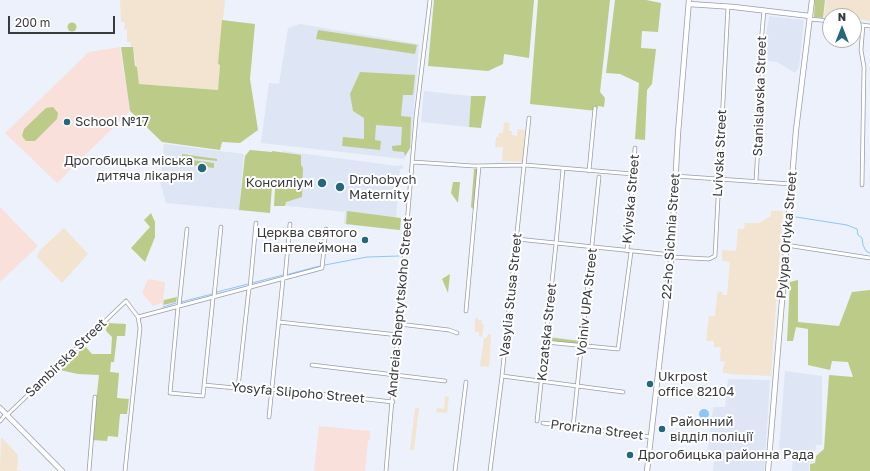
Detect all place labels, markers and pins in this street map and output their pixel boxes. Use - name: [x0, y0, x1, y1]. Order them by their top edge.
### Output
- place label: School №17: [75, 114, 149, 130]
- marker: School №17: [62, 117, 72, 127]
- place label: Дрогобицька міська дитяча лікарня: [64, 153, 193, 184]
- marker: Дрогобицька міська дитяча лікарня: [196, 162, 208, 174]
- place label: Drohobych Maternity: [349, 172, 416, 203]
- place label: Консиліум: [246, 175, 313, 191]
- marker: Консиліум: [316, 177, 328, 189]
- marker: Drohobych Maternity: [334, 181, 346, 193]
- place label: Церква святого Пантелеймона: [257, 225, 357, 256]
- marker: Церква святого Пантелеймона: [360, 235, 370, 245]
- place label: Ukrpost office 82104: [658, 369, 734, 400]
- marker: Ukrpost office 82104: [645, 379, 655, 389]
- place label: Районний відділ поліції: [670, 414, 753, 445]
- marker: Районний відділ поліції: [657, 424, 667, 434]
- place label: Дрогобицька районна Рада: [638, 447, 814, 463]
- marker: Дрогобицька районна Рада: [625, 450, 635, 460]

